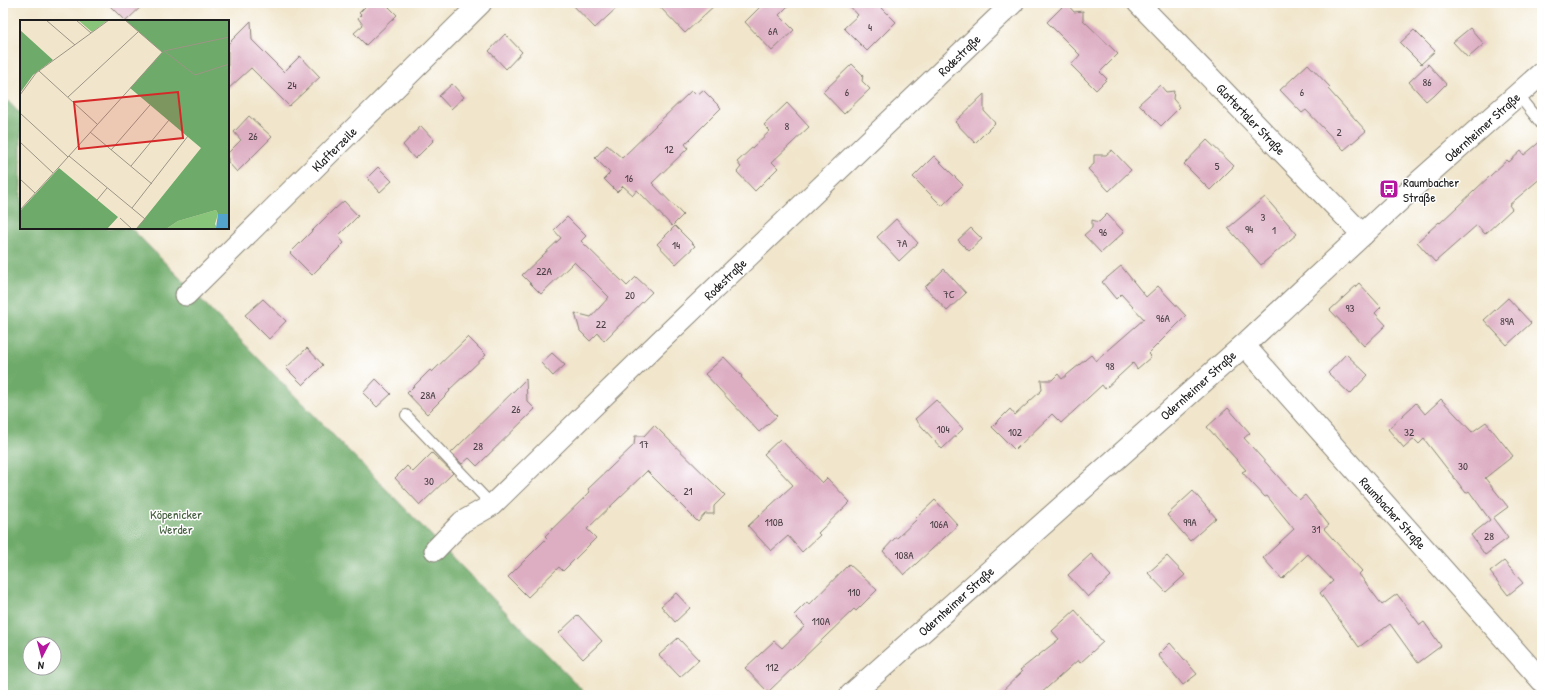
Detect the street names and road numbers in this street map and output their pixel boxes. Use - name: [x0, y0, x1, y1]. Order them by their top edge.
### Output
- street label: Rodestraße: [934, 30, 984, 80]
- street label: Glottertaler Straße: [1212, 79, 1290, 159]
- street label: Odernheimer Straße: [1440, 88, 1524, 166]
- street label: Klafterzeile: [308, 123, 360, 175]
- street label: Rodestraße: [700, 254, 750, 304]
- street label: Odernheimer Straße: [1156, 346, 1240, 424]
- street label: Raumbacher Straße: [1356, 473, 1430, 553]
- street label: Odernheimer Straße: [914, 562, 998, 640]

